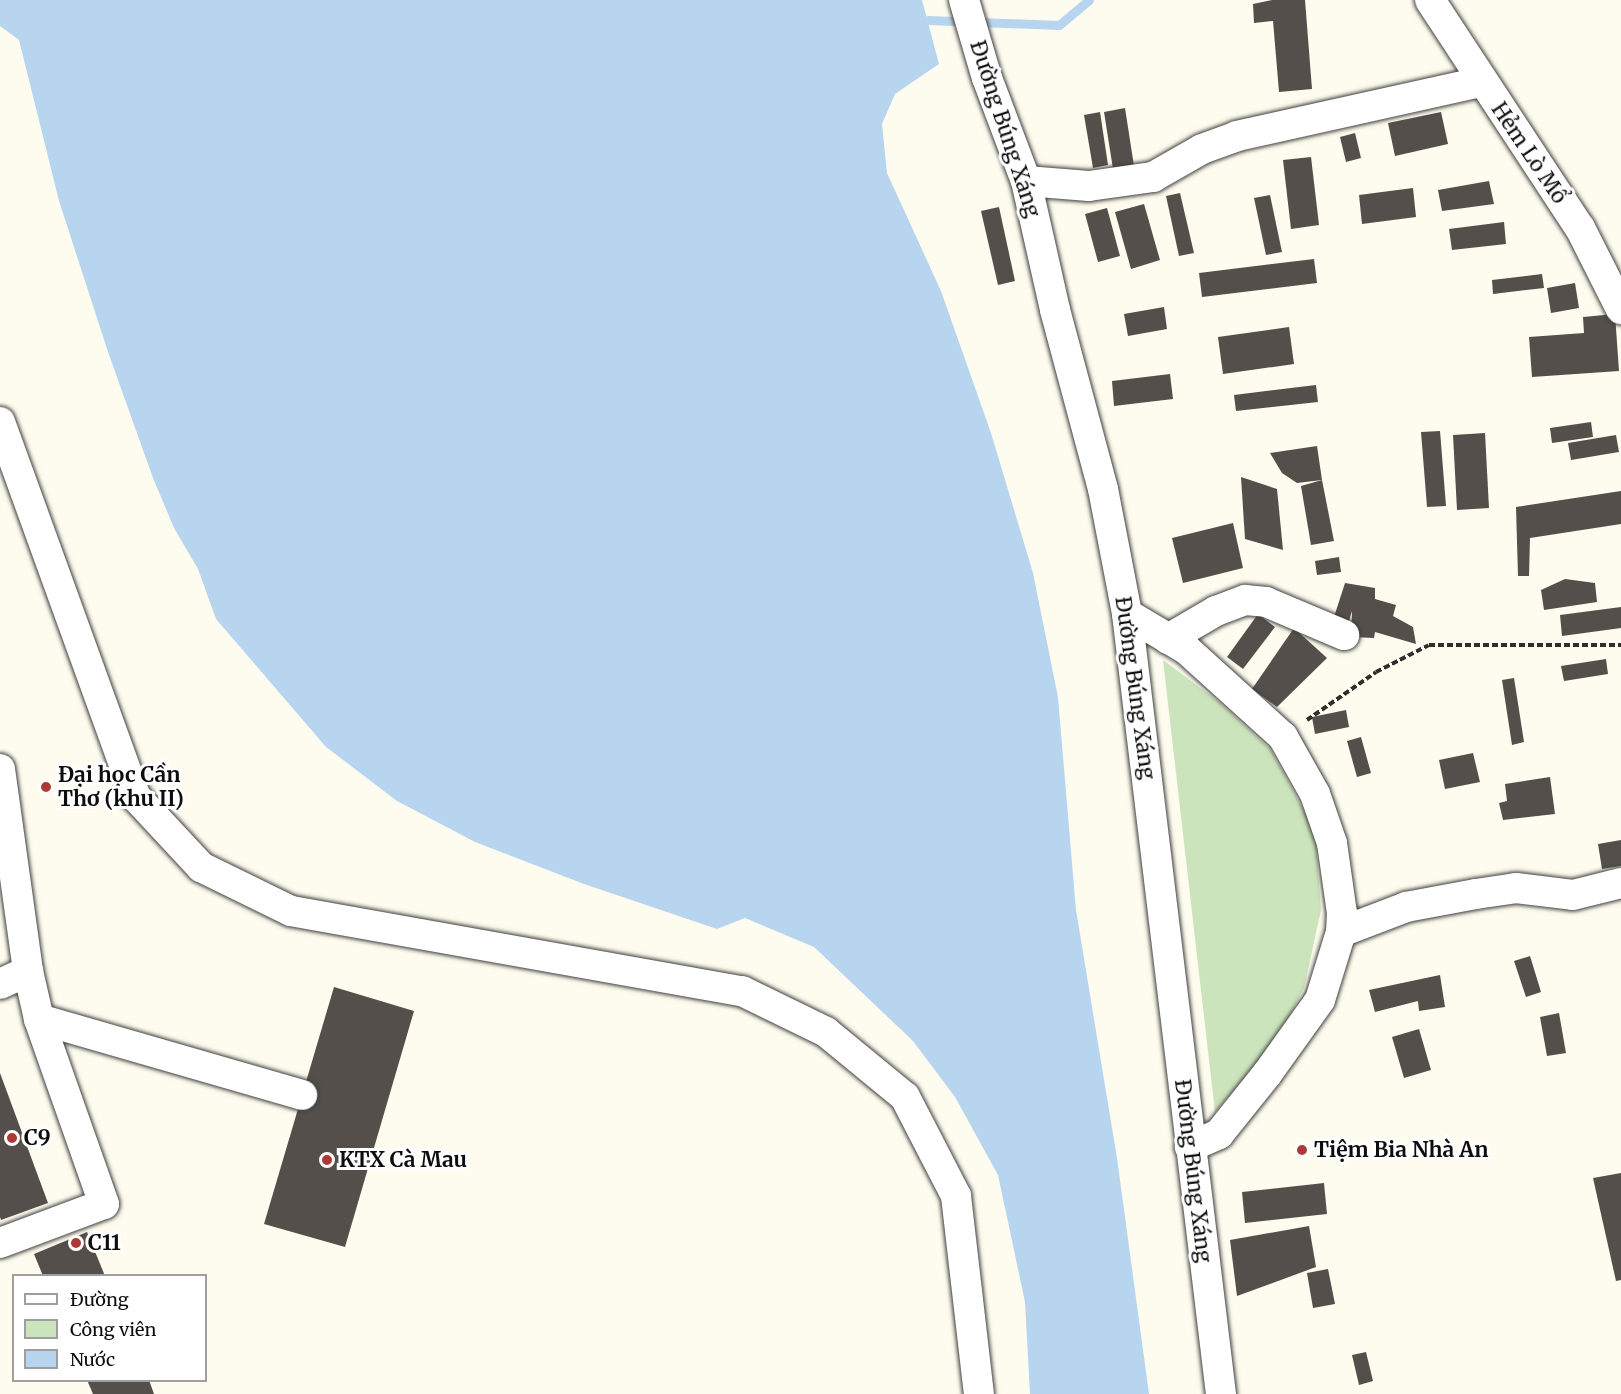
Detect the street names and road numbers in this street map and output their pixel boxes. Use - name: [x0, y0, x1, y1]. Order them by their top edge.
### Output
- street label: Đường Búng Xáng: [965, 37, 1045, 221]
- street label: Hẻm Lò Mổ: [1486, 98, 1572, 208]
- street label: Đường Búng Xáng: [1110, 595, 1160, 781]
- street label: Đường Búng Xáng: [1169, 1078, 1217, 1264]

